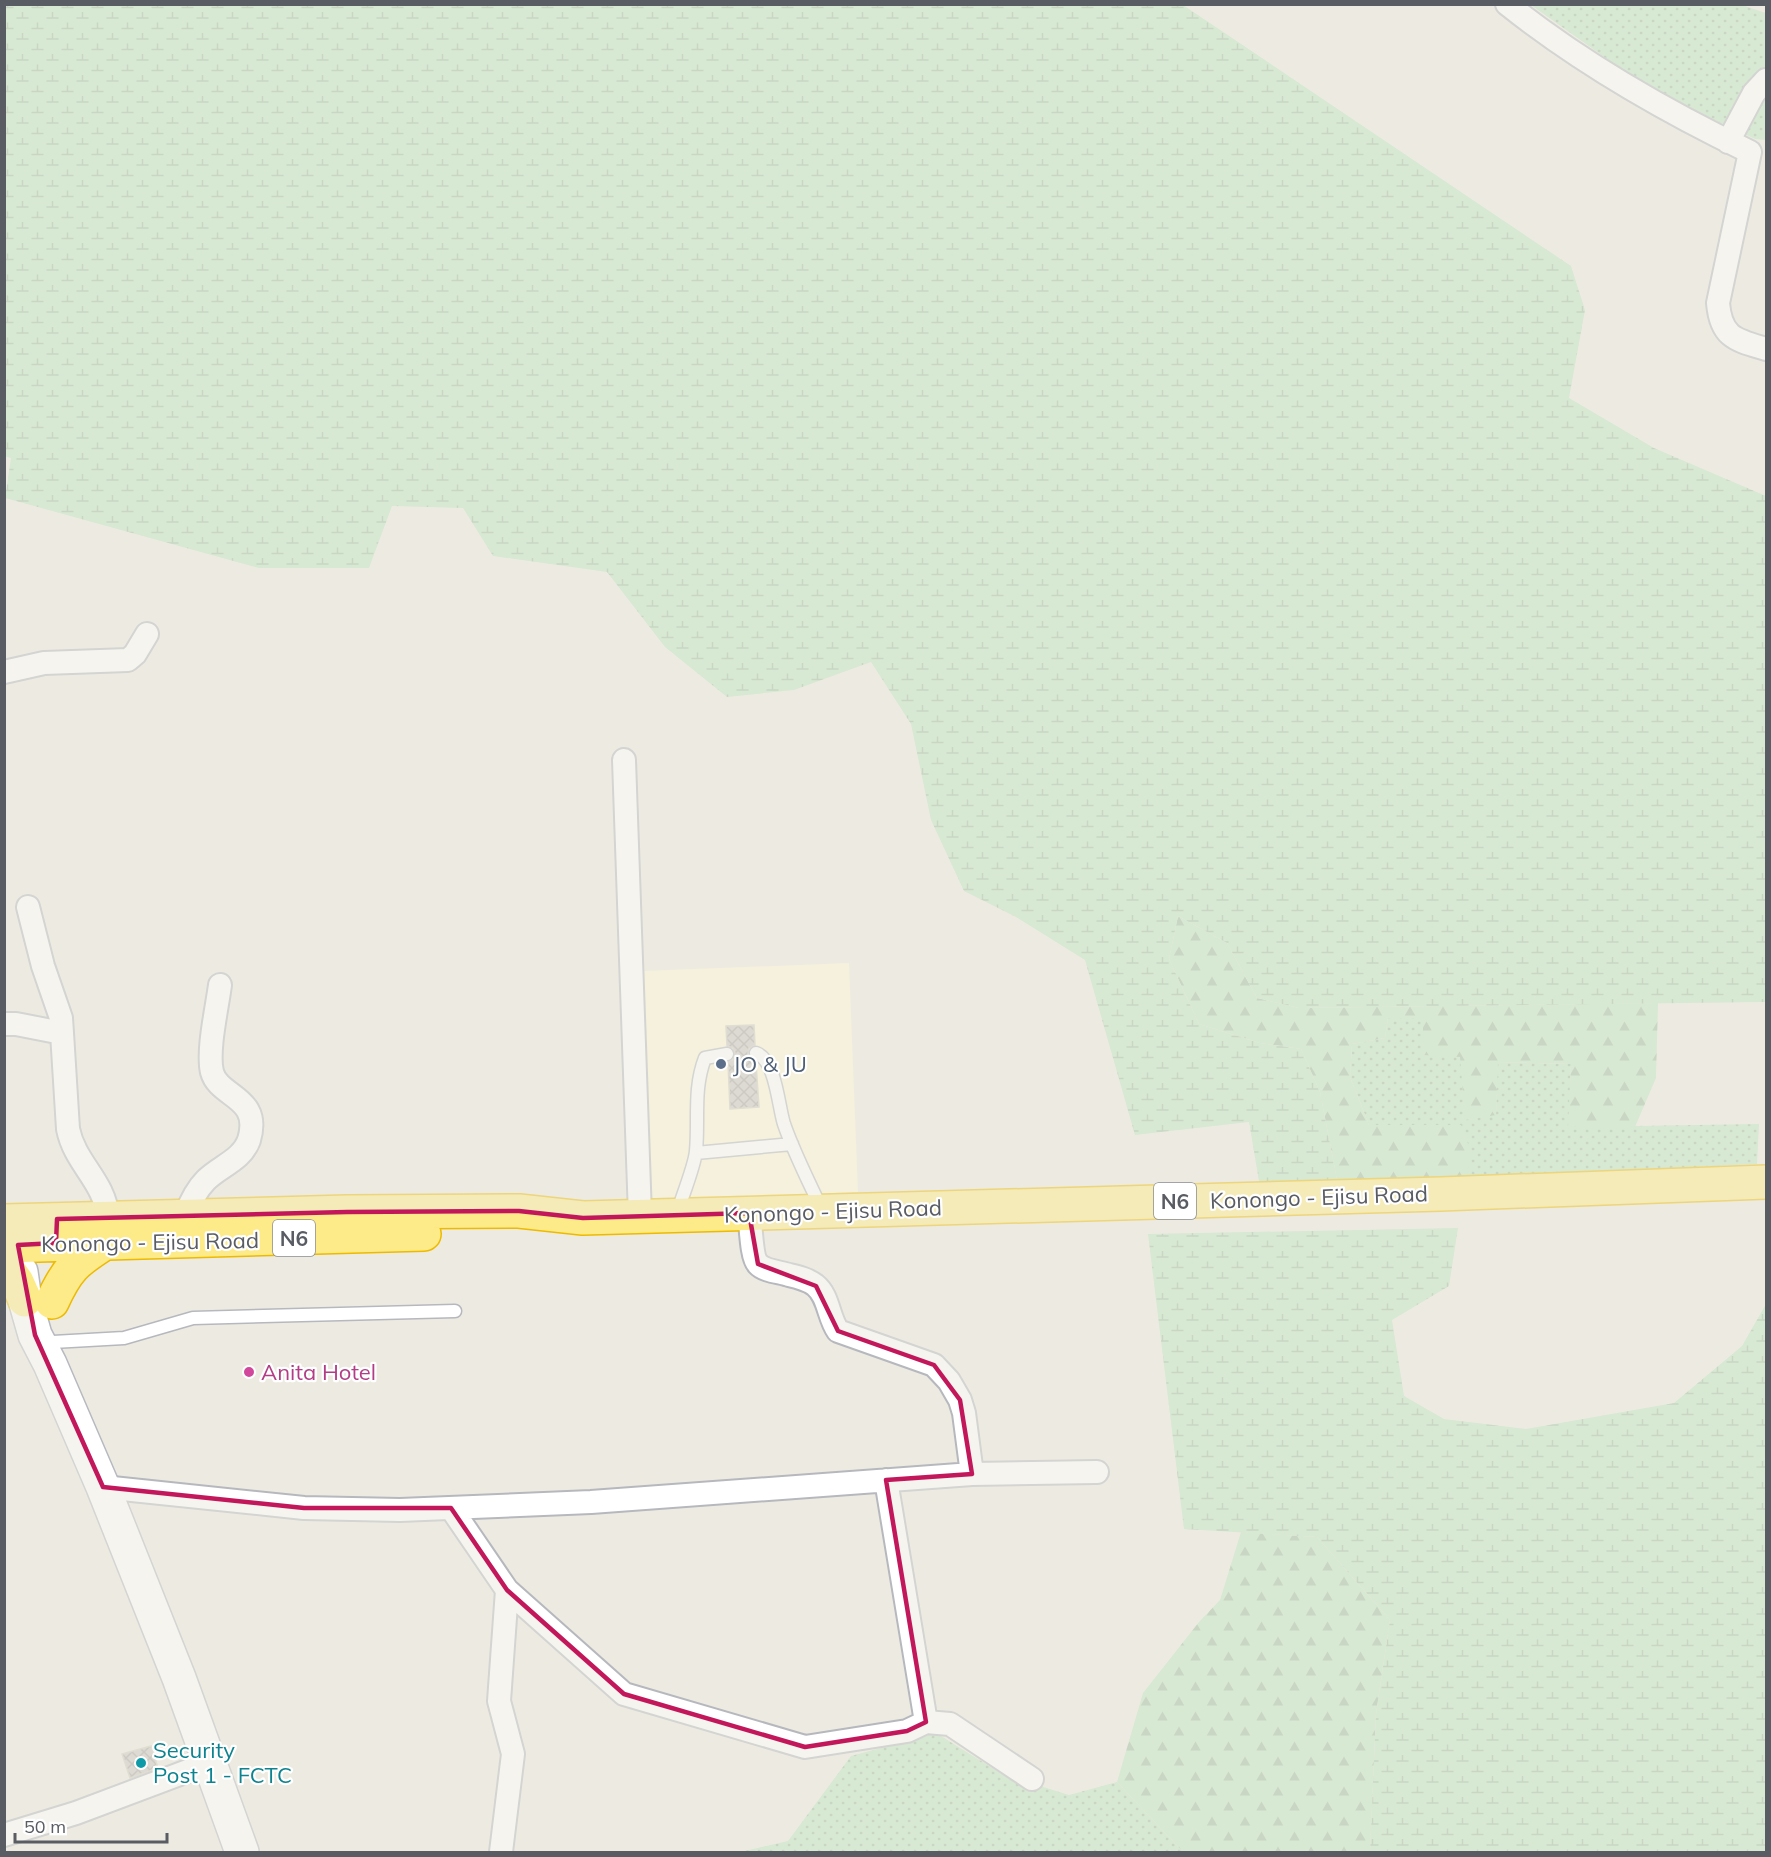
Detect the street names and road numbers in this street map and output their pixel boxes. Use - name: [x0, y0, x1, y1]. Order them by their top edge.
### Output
- street label: Konongo - Ejisu Road: [1210, 1179, 1428, 1215]
- road number: N6: [1154, 1183, 1196, 1219]
- street label: Konongo - Ejisu Road: [724, 1193, 942, 1229]
- road number: N6: [273, 1220, 315, 1256]
- street label: Konongo - Ejisu Road: [41, 1226, 259, 1258]

